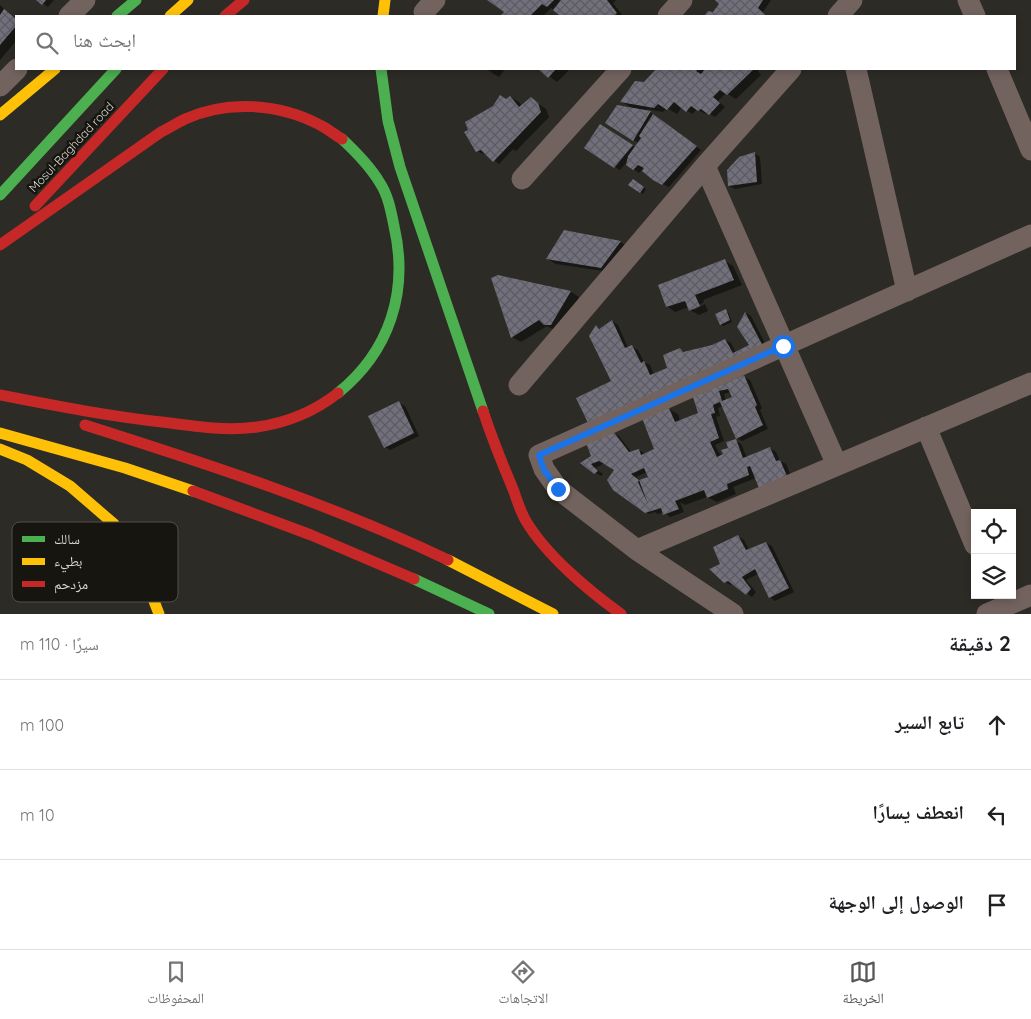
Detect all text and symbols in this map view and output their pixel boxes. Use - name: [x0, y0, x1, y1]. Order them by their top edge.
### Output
- search box: [15, 15, 1016, 70]
- text: ابحث هنا: [73, 28, 136, 52]
- icon: search: [33, 29, 61, 57]
- street label: Mosul-Baghdad road: [25, 99, 117, 195]
- route start: [772, 335, 795, 358]
- route end: [547, 478, 570, 501]
- map controls: [971, 509, 1016, 599]
- button: locate: [971, 509, 1016, 554]
- legend: [12, 522, 178, 602]
- text: سالك: [54, 530, 80, 548]
- text: بطيء: [54, 552, 83, 573]
- button: layers: [971, 554, 1016, 599]
- text: مزدحم: [54, 575, 88, 594]
- text: 2 دقيقة: [949, 630, 1011, 656]
- text: سيرًا · 110 m: [20, 634, 99, 654]
- text: تابع السير: [895, 710, 964, 734]
- icon: ahead: [983, 711, 1011, 739]
- text: 100 m: [20, 715, 64, 735]
- text: انعطف يسارًا: [873, 800, 964, 824]
- icon: left: [983, 801, 1011, 829]
- text: 10 m: [20, 805, 54, 825]
- text: الوصول إلى الوجهة: [828, 890, 964, 914]
- icon: arrive: [983, 891, 1011, 919]
- tab: المحفوظات: [147, 958, 204, 1012]
- tab: الاتجاهات: [499, 958, 548, 1012]
- tab: الخريطة: [843, 958, 884, 1012]

